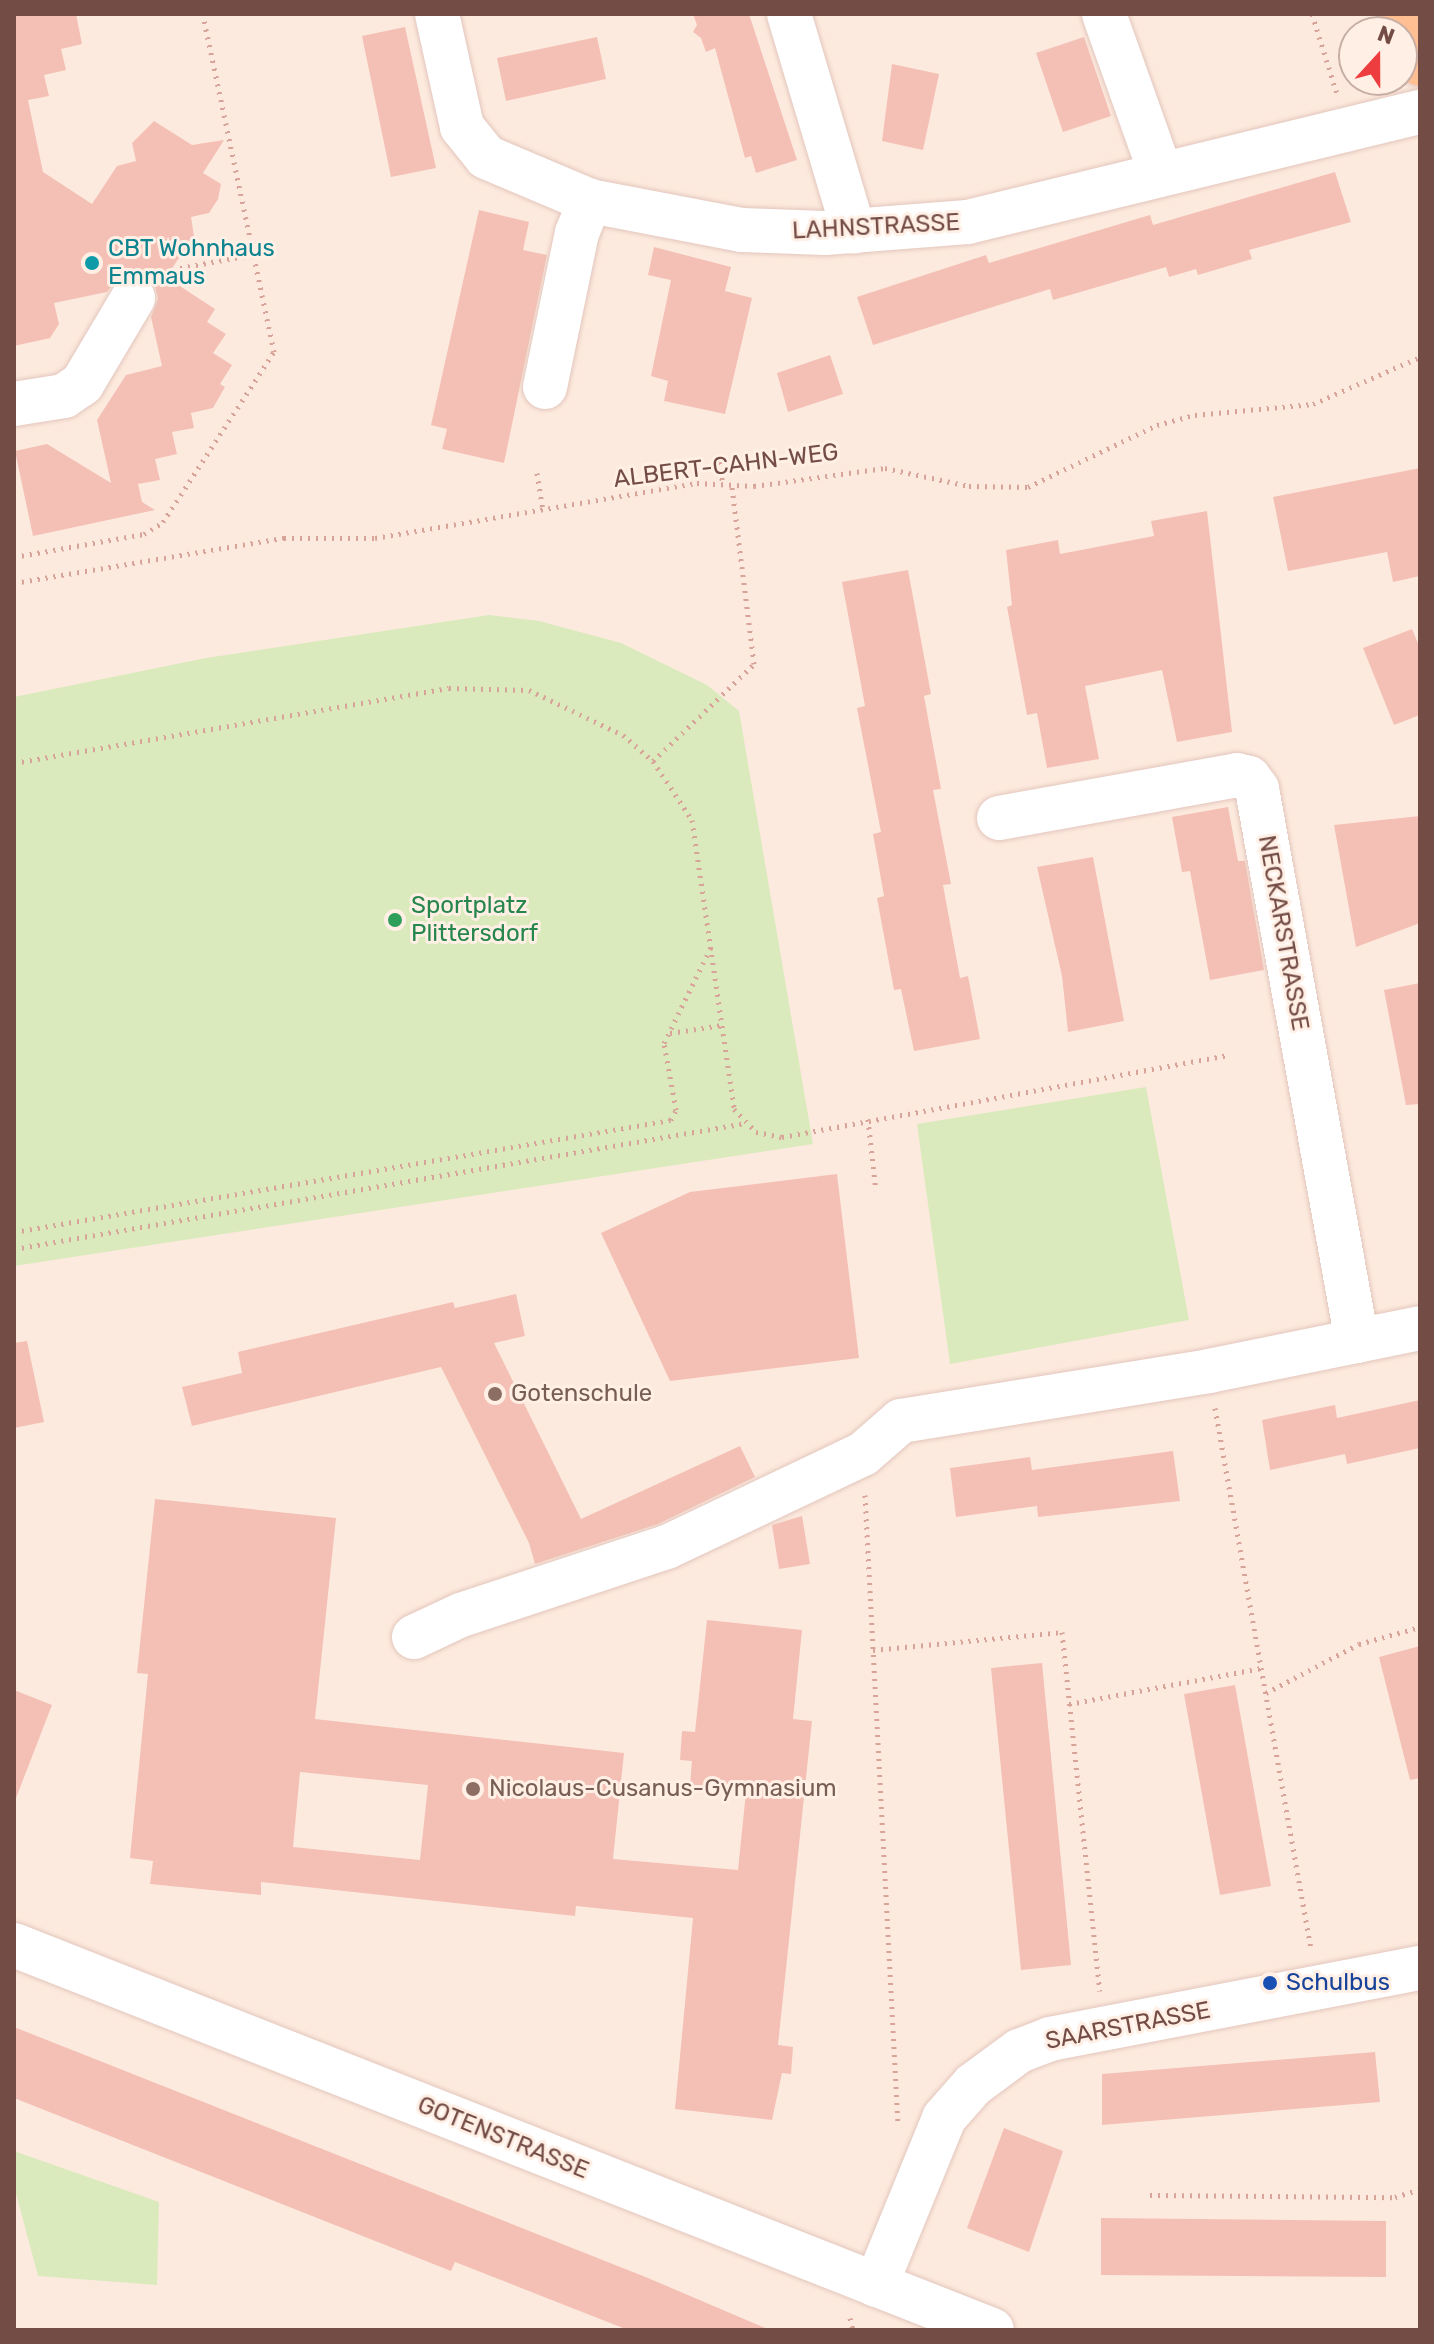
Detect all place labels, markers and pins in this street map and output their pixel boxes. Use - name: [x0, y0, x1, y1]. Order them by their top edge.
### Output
- place label: CBT Wohnhaus Emmaus: [108, 235, 276, 291]
- marker: CBT Wohnhaus Emmaus: [83, 254, 101, 272]
- place label: Sportplatz Plittersdorf: [411, 892, 538, 948]
- marker: Sportplatz Plittersdorf: [386, 911, 404, 929]
- place label: Gotenschule: [511, 1380, 652, 1408]
- marker: Gotenschule: [486, 1385, 504, 1403]
- place label: Nicolaus-Cusanus-Gymnasium: [489, 1775, 837, 1803]
- marker: Nicolaus-Cusanus-Gymnasium: [464, 1780, 482, 1798]
- place label: Schulbus: [1286, 1969, 1390, 1997]
- marker: Schulbus: [1261, 1974, 1279, 1992]

